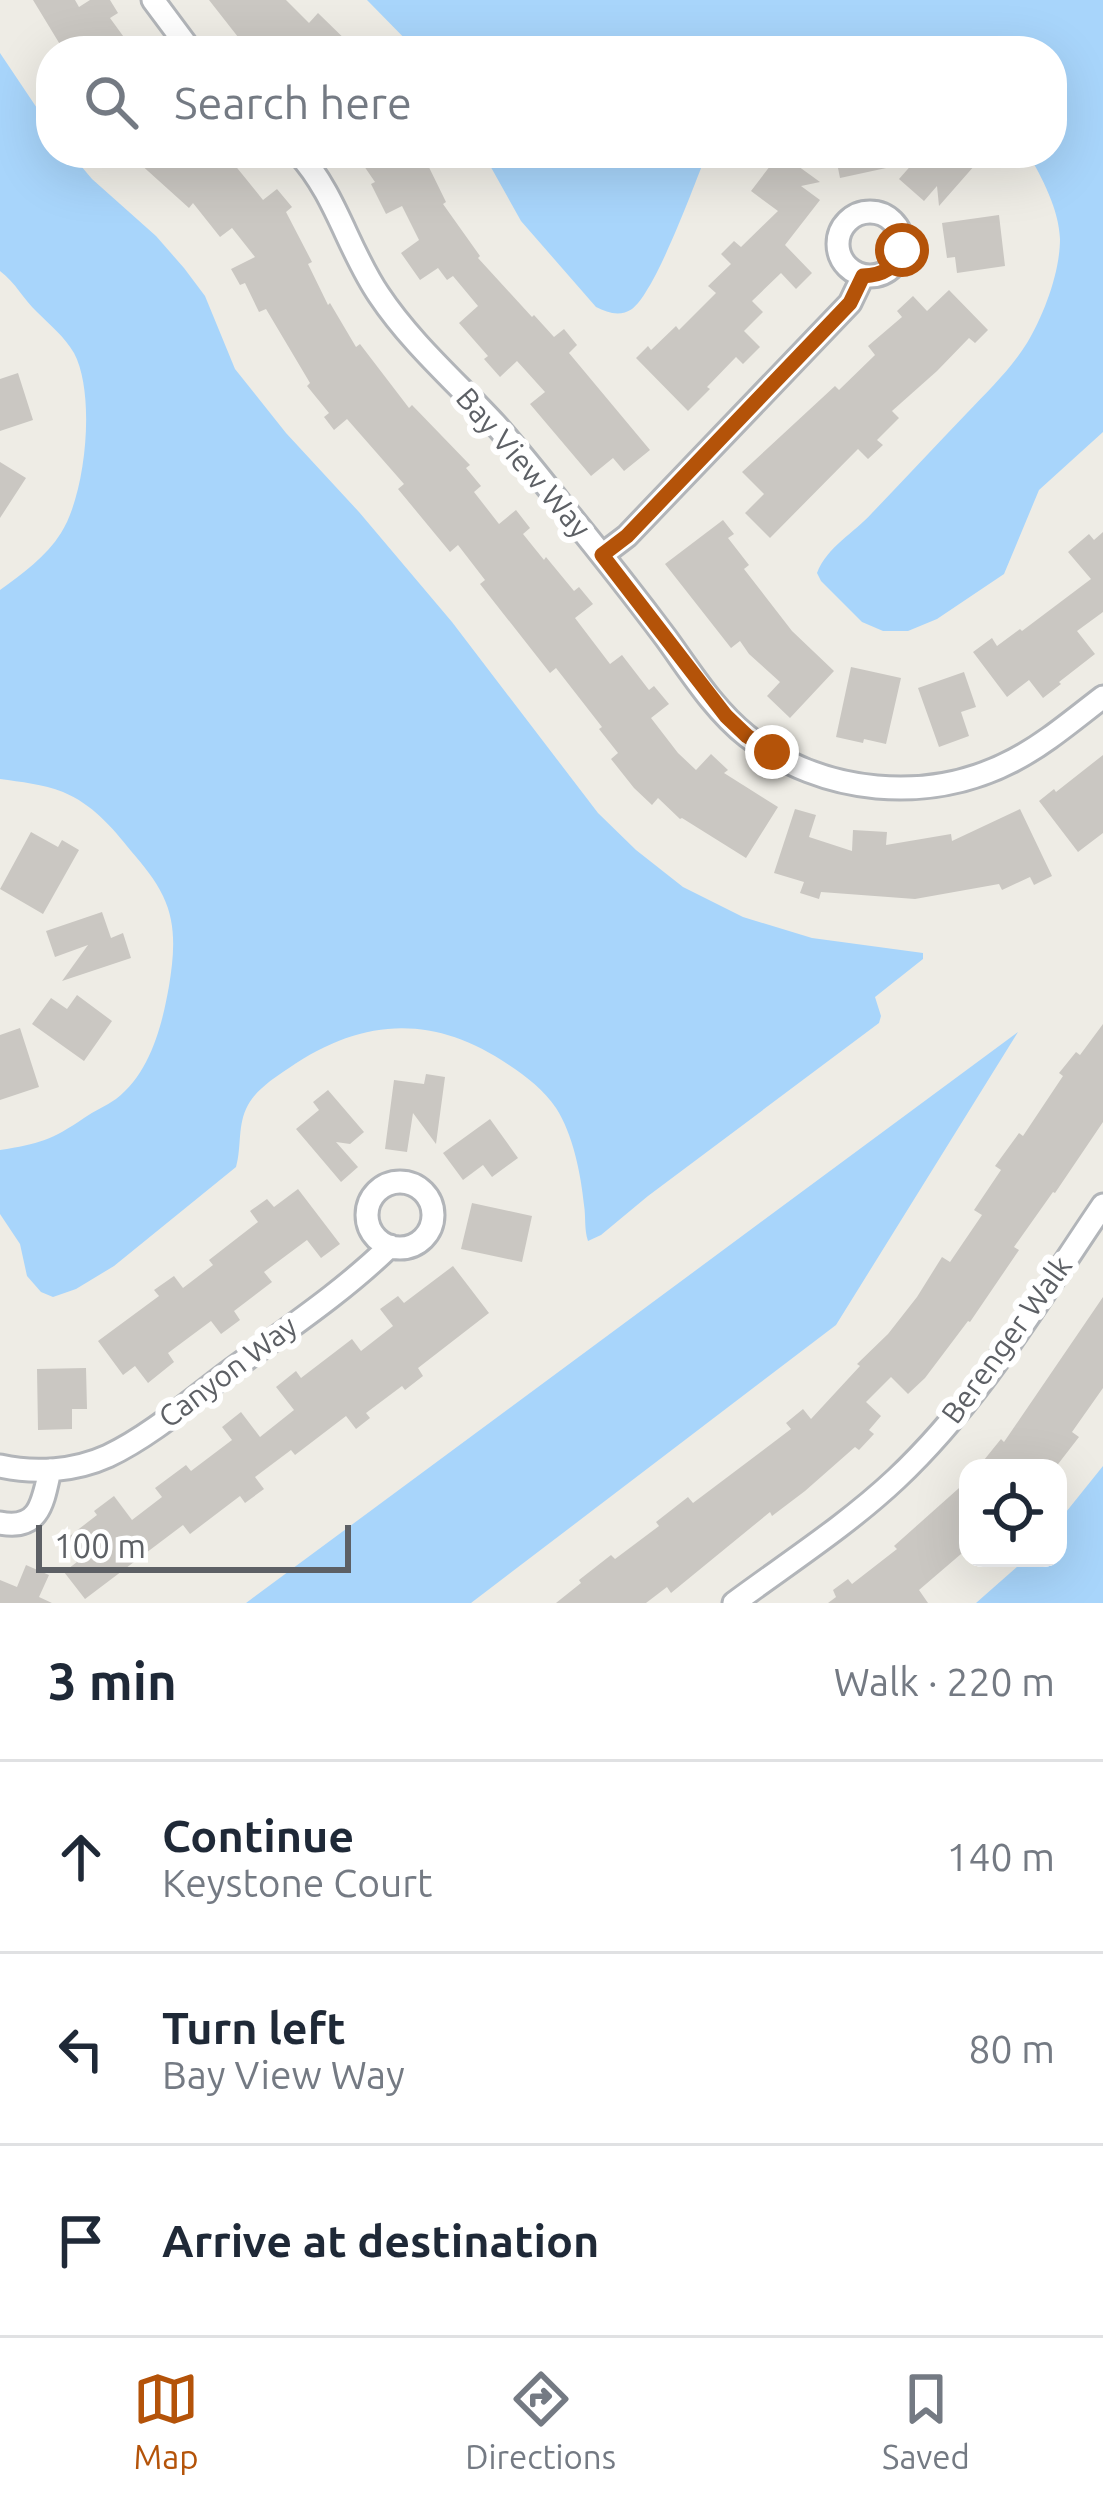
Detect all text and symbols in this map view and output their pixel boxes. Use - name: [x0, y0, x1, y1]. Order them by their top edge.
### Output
- search box: [36, 36, 1067, 168]
- icon: search: [78, 69, 144, 135]
- text: Search here: [174, 77, 412, 128]
- route start: [875, 223, 929, 277]
- street label: Bay View Way: [450, 381, 598, 544]
- route end: [745, 725, 799, 779]
- street label: Berenger Walk: [934, 1249, 1078, 1430]
- street label: Canyon Way: [152, 1308, 303, 1434]
- map controls: [959, 1459, 1067, 1567]
- button: locate: [959, 1459, 1067, 1567]
- scale bar: [36, 1519, 351, 1572]
- text: 100 m: [54, 1527, 146, 1564]
- text: 3 min: [48, 1652, 177, 1710]
- text: Walk · 220 m: [834, 1660, 1055, 1703]
- text: Continue: [162, 1810, 354, 1861]
- icon: ahead: [48, 1824, 114, 1890]
- text: 140 m: [946, 1835, 1055, 1878]
- text: Keystone Court: [162, 1861, 432, 1904]
- text: Turn left: [162, 2002, 346, 2053]
- icon: left: [48, 2016, 114, 2082]
- text: 80 m: [968, 2027, 1055, 2070]
- text: Bay View Way: [162, 2053, 405, 2096]
- icon: arrive: [48, 2208, 114, 2274]
- text: Arrive at destination: [162, 2215, 599, 2266]
- tab: Map: [133, 2366, 199, 2475]
- tab: Directions: [465, 2366, 616, 2475]
- tab: Saved: [882, 2366, 970, 2475]

